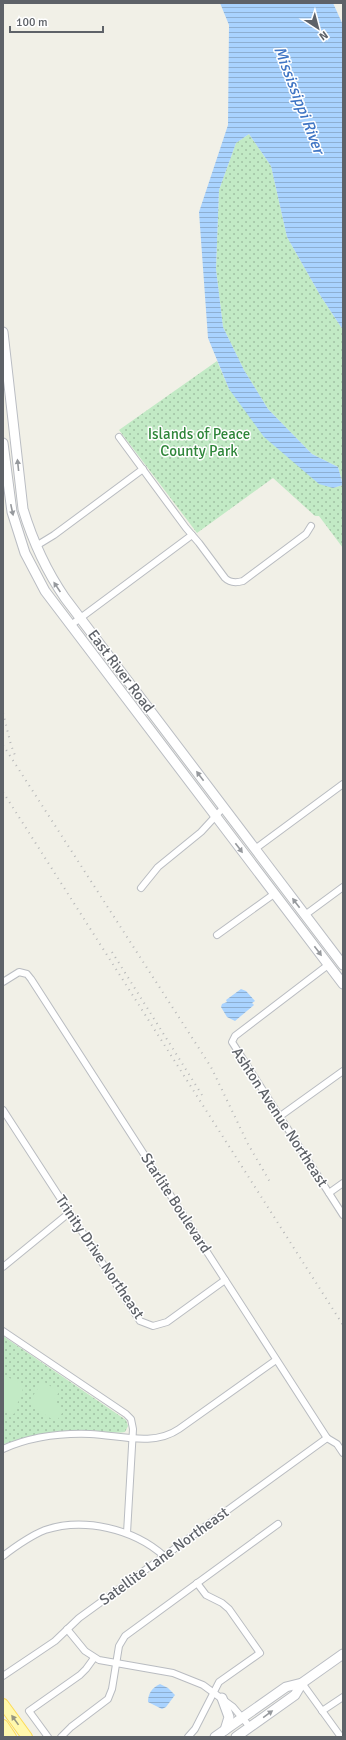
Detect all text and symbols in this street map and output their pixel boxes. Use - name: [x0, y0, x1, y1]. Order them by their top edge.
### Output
- scale bar: [10, 8, 103, 34]
- north arrow: [298, 8, 338, 48]
- text: 100 m: [16, 15, 48, 30]
- text: N: [317, 28, 331, 43]
- water label: Mississippi River: [269, 43, 329, 159]
- park label: Islands of Peace County Park: [148, 425, 250, 460]
- one-way arrow: [14, 459, 21, 471]
- one-way arrow: [9, 503, 15, 516]
- one-way arrow: [53, 582, 61, 592]
- street label: East River Road: [84, 626, 158, 716]
- one-way arrow: [197, 771, 205, 781]
- one-way arrow: [235, 842, 243, 853]
- one-way arrow: [292, 898, 300, 909]
- one-way arrow: [314, 946, 322, 957]
- street label: Ashton Avenue Northeast: [228, 1044, 332, 1190]
- street label: Starlite Boulevard: [137, 1150, 215, 1256]
- street label: Trinity Drive Northeast: [52, 1192, 148, 1322]
- street label: Satellite Lane Northeast: [96, 1503, 232, 1609]
- one-way arrow: [262, 1710, 273, 1718]
- one-way arrow: [11, 1715, 19, 1726]

